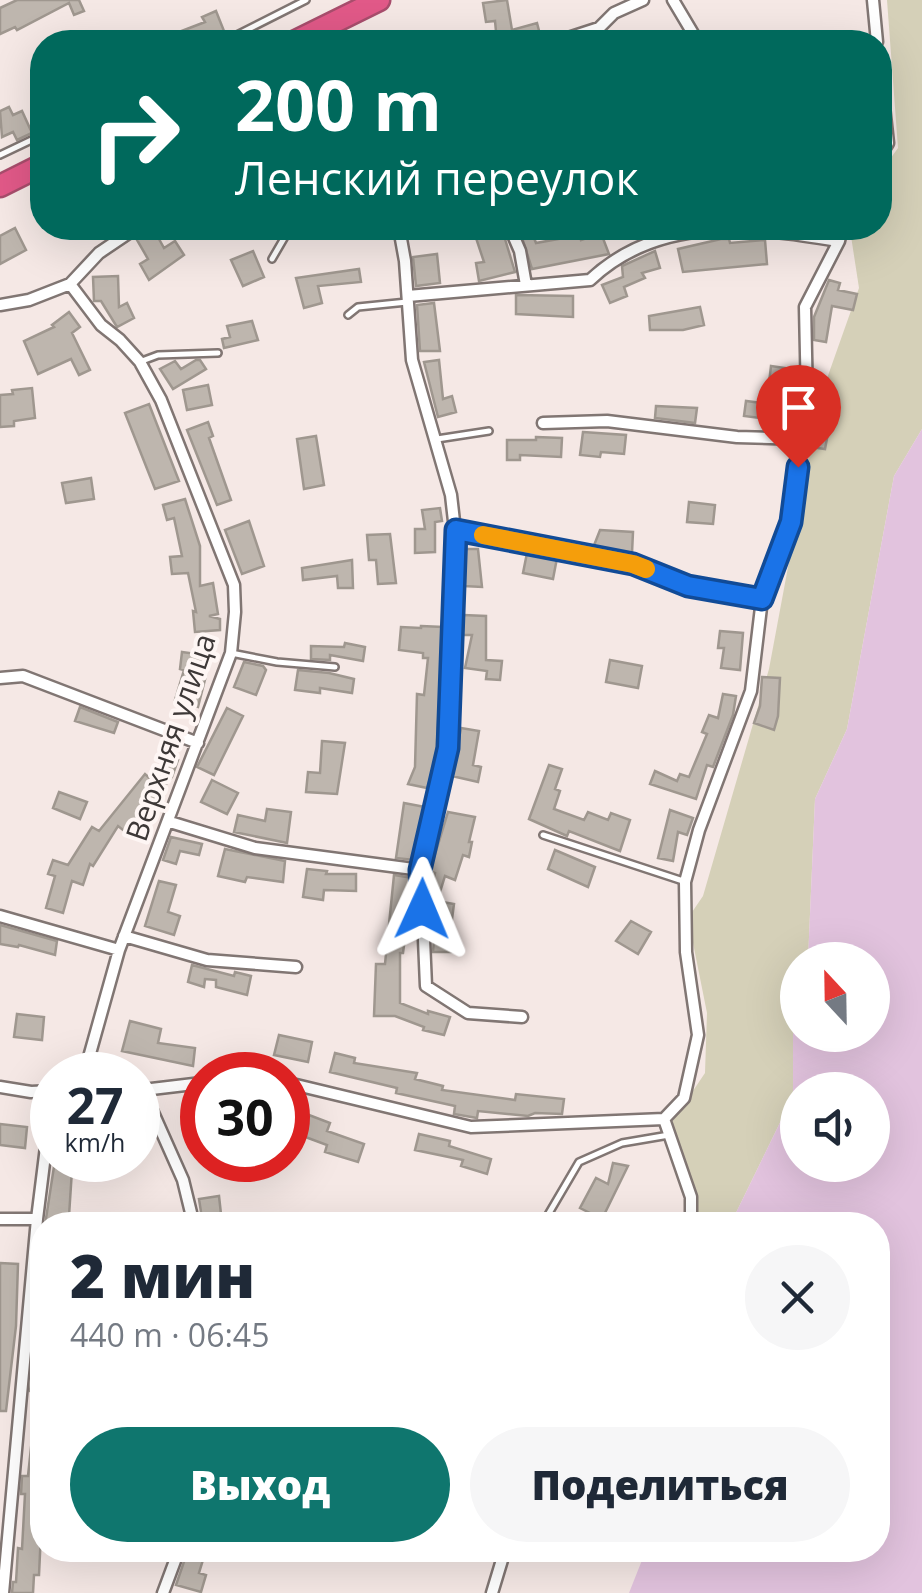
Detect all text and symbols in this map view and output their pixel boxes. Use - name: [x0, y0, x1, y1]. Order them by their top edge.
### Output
- text: 200 m: [235, 56, 442, 152]
- icon: right: [70, 70, 200, 200]
- text: Ленский переулок: [235, 147, 639, 208]
- pin: [756, 365, 841, 468]
- icon: arrive: [771, 380, 826, 435]
- street label: Верхняя улица: [115, 628, 225, 846]
- position arrow: [370, 857, 474, 961]
- north arrow: [780, 942, 890, 1052]
- map controls: [780, 942, 890, 1182]
- speed limit sign: 30: [180, 1052, 310, 1182]
- text: 27: [66, 1071, 124, 1139]
- button: sound: [780, 1072, 890, 1182]
- text: km/h: [65, 1125, 125, 1159]
- text: 2 мин: [70, 1234, 255, 1316]
- button: close: [745, 1245, 850, 1350]
- text: 440 m · 06:45: [70, 1313, 269, 1356]
- button: Выход: [70, 1427, 450, 1542]
- button: Поделиться: [470, 1427, 850, 1542]

